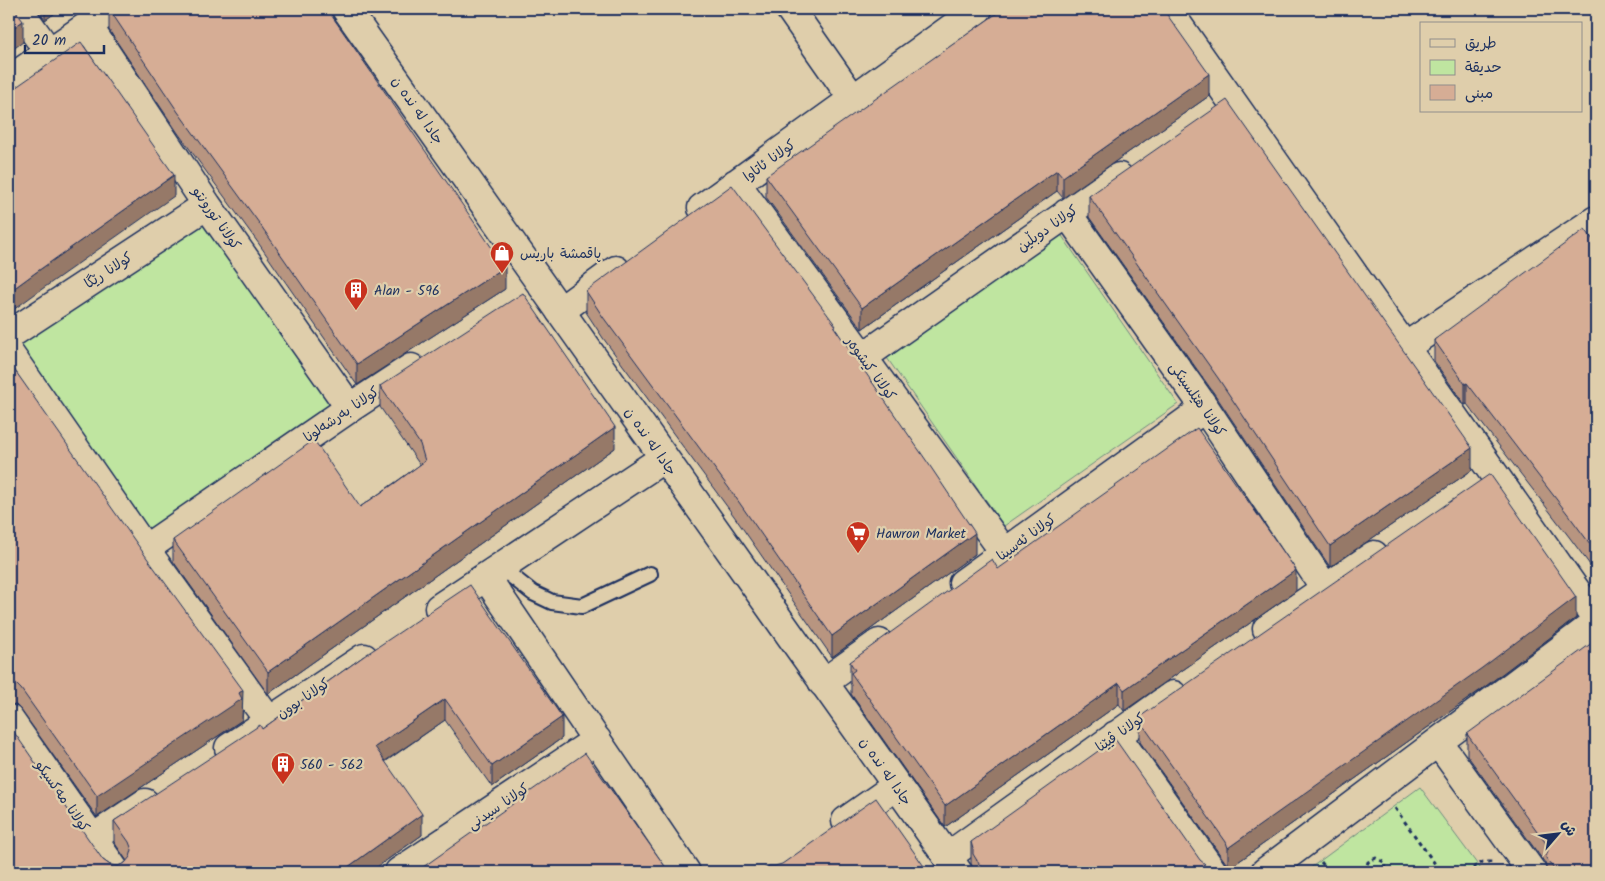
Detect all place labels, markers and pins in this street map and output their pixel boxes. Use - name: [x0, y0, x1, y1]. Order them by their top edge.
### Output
- shop icon: پاقمشة باريس: [489, 240, 515, 274]
- place label: پاقمشة باريس: [520, 243, 601, 265]
- building icon: Alan - 596: [343, 277, 369, 311]
- place label: Alan - 596: [374, 280, 440, 302]
- supermarket icon: Hawron Market: [845, 520, 871, 554]
- place label: Hawron Market: [876, 523, 967, 545]
- building icon: 560 - 562: [270, 751, 296, 785]
- place label: 560 - 562: [300, 754, 363, 776]

